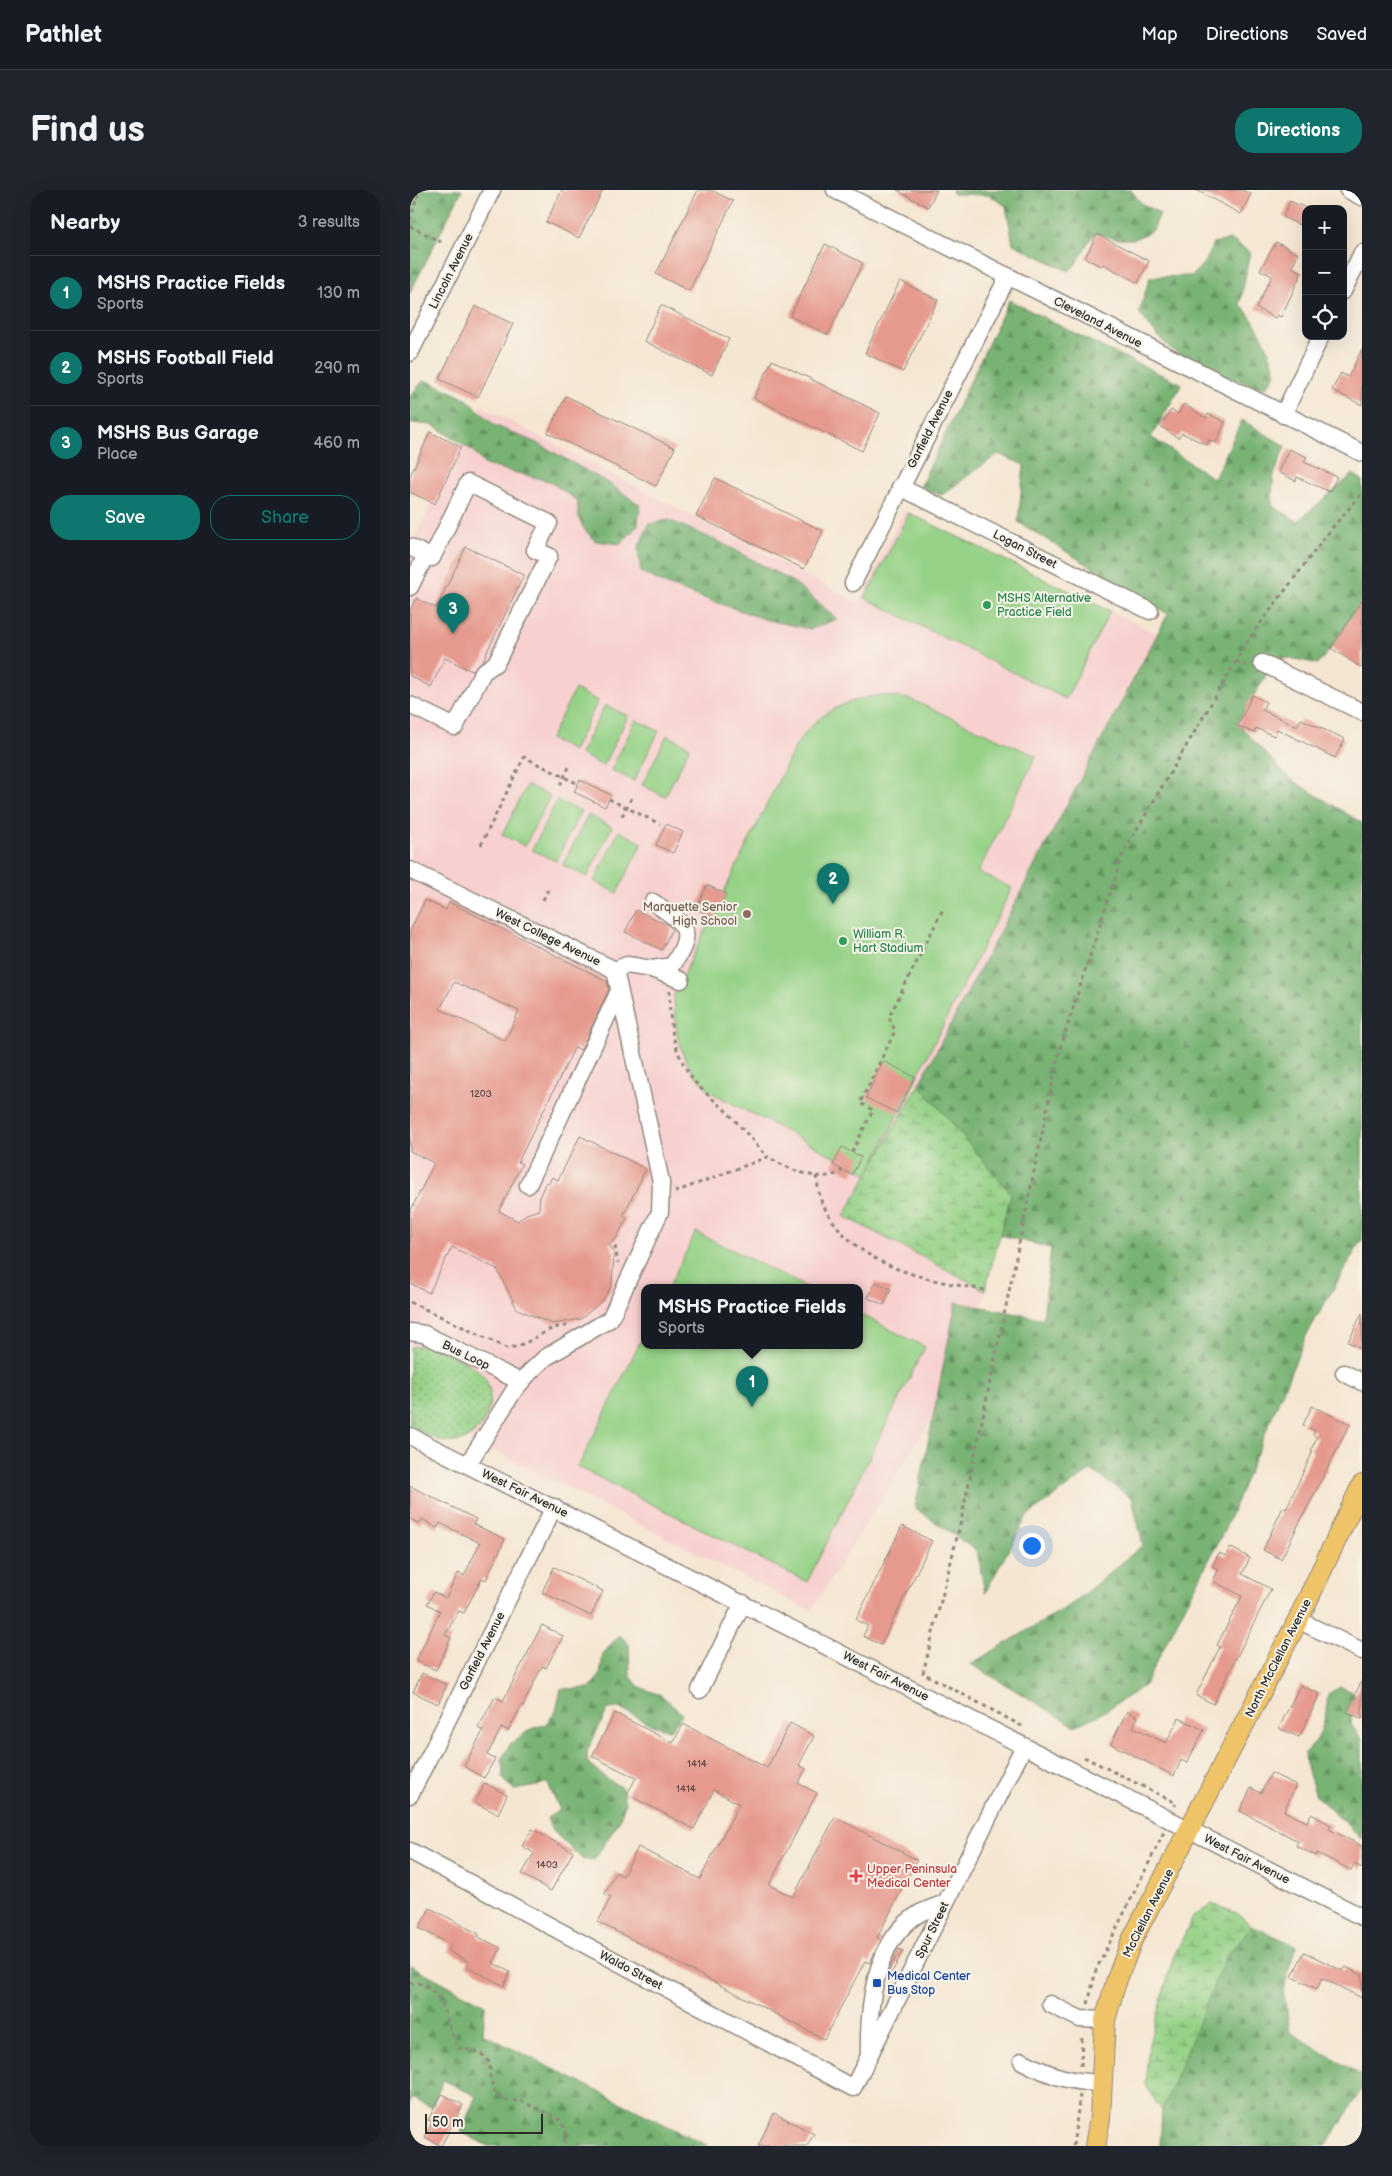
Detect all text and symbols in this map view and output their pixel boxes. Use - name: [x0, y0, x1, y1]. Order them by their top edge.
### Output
- text: Pathlet: [25, 20, 102, 49]
- text: Map: [1142, 24, 1178, 45]
- text: Directions: [1206, 24, 1288, 45]
- text: Saved: [1316, 24, 1367, 45]
- button: Directions: [1235, 108, 1362, 153]
- text: Find us: [30, 109, 145, 152]
- map controls: [1302, 205, 1347, 340]
- button: +: [1302, 205, 1347, 250]
- text: Nearby: [50, 210, 120, 235]
- text: 3 results: [298, 213, 360, 232]
- street label: Lincoln Avenue: [426, 231, 477, 311]
- button: −: [1302, 250, 1347, 295]
- text: MSHS Practice Fields: [97, 272, 285, 295]
- text: 1: [63, 284, 69, 303]
- text: 130 m: [317, 284, 360, 303]
- street label: Cleveland Avenue: [1051, 294, 1145, 351]
- text: Sports: [97, 295, 144, 314]
- button: locate: [1302, 295, 1347, 340]
- text: MSHS Football Field: [97, 347, 274, 370]
- text: 2: [61, 359, 71, 378]
- text: 290 m: [314, 359, 360, 378]
- text: Sports: [97, 370, 144, 389]
- street label: Garfield Avenue: [904, 387, 957, 471]
- text: MSHS Bus Garage: [97, 422, 259, 445]
- text: 3: [61, 434, 71, 453]
- text: 460 m: [314, 434, 360, 453]
- text: Place: [97, 445, 138, 464]
- button: Save: [50, 495, 200, 540]
- button: Share: [210, 495, 360, 540]
- street label: Logan Street: [990, 527, 1060, 572]
- place label: MSHS Alternative Practice Field: [997, 591, 1091, 620]
- pin: 3: [437, 593, 469, 634]
- marker: MSHS Alternative Practice Field: [981, 599, 993, 611]
- pin: 2: [817, 863, 849, 904]
- place label: Marquette Senior High School: [643, 900, 738, 929]
- street label: West College Avenue: [493, 905, 603, 970]
- marker: Marquette Senior High School: [741, 908, 753, 920]
- place label: William R. Hart Stadium: [853, 927, 923, 956]
- marker: William R. Hart Stadium: [837, 935, 849, 947]
- house number: 1203: [470, 1088, 492, 1100]
- popup: [641, 1284, 863, 1349]
- text: MSHS Practice Fields: [658, 1296, 846, 1319]
- text: Sports: [658, 1319, 705, 1338]
- street label: Bus Loop: [439, 1337, 492, 1373]
- pin: 1: [736, 1366, 768, 1407]
- street label: West Fair Avenue: [479, 1466, 571, 1521]
- your location: [1019, 1533, 1045, 1559]
- street label: North McClellan Avenue: [1242, 1596, 1315, 1720]
- street label: Garfield Avenue: [456, 1609, 509, 1693]
- street label: West Fair Avenue: [840, 1648, 931, 1705]
- house number: 1414: [687, 1758, 707, 1770]
- house number: 1414: [676, 1783, 696, 1795]
- street label: West Fair Avenue: [1201, 1831, 1292, 1888]
- house number: 1403: [536, 1859, 558, 1871]
- place label: Upper Peninsula Medical Center: [867, 1862, 957, 1891]
- street label: McClellan Avenue: [1120, 1866, 1177, 1960]
- marker: Upper Peninsula Medical Center: [849, 1869, 863, 1883]
- street label: Spur Street: [912, 1899, 953, 1961]
- street label: Waldo Street: [597, 1948, 665, 1993]
- place label: Medical Center Bus Stop: [887, 1969, 971, 1998]
- marker: Medical Center Bus Stop: [871, 1977, 883, 1989]
- scale bar: [425, 2111, 542, 2134]
- text: 50 m: [432, 2114, 464, 2131]

